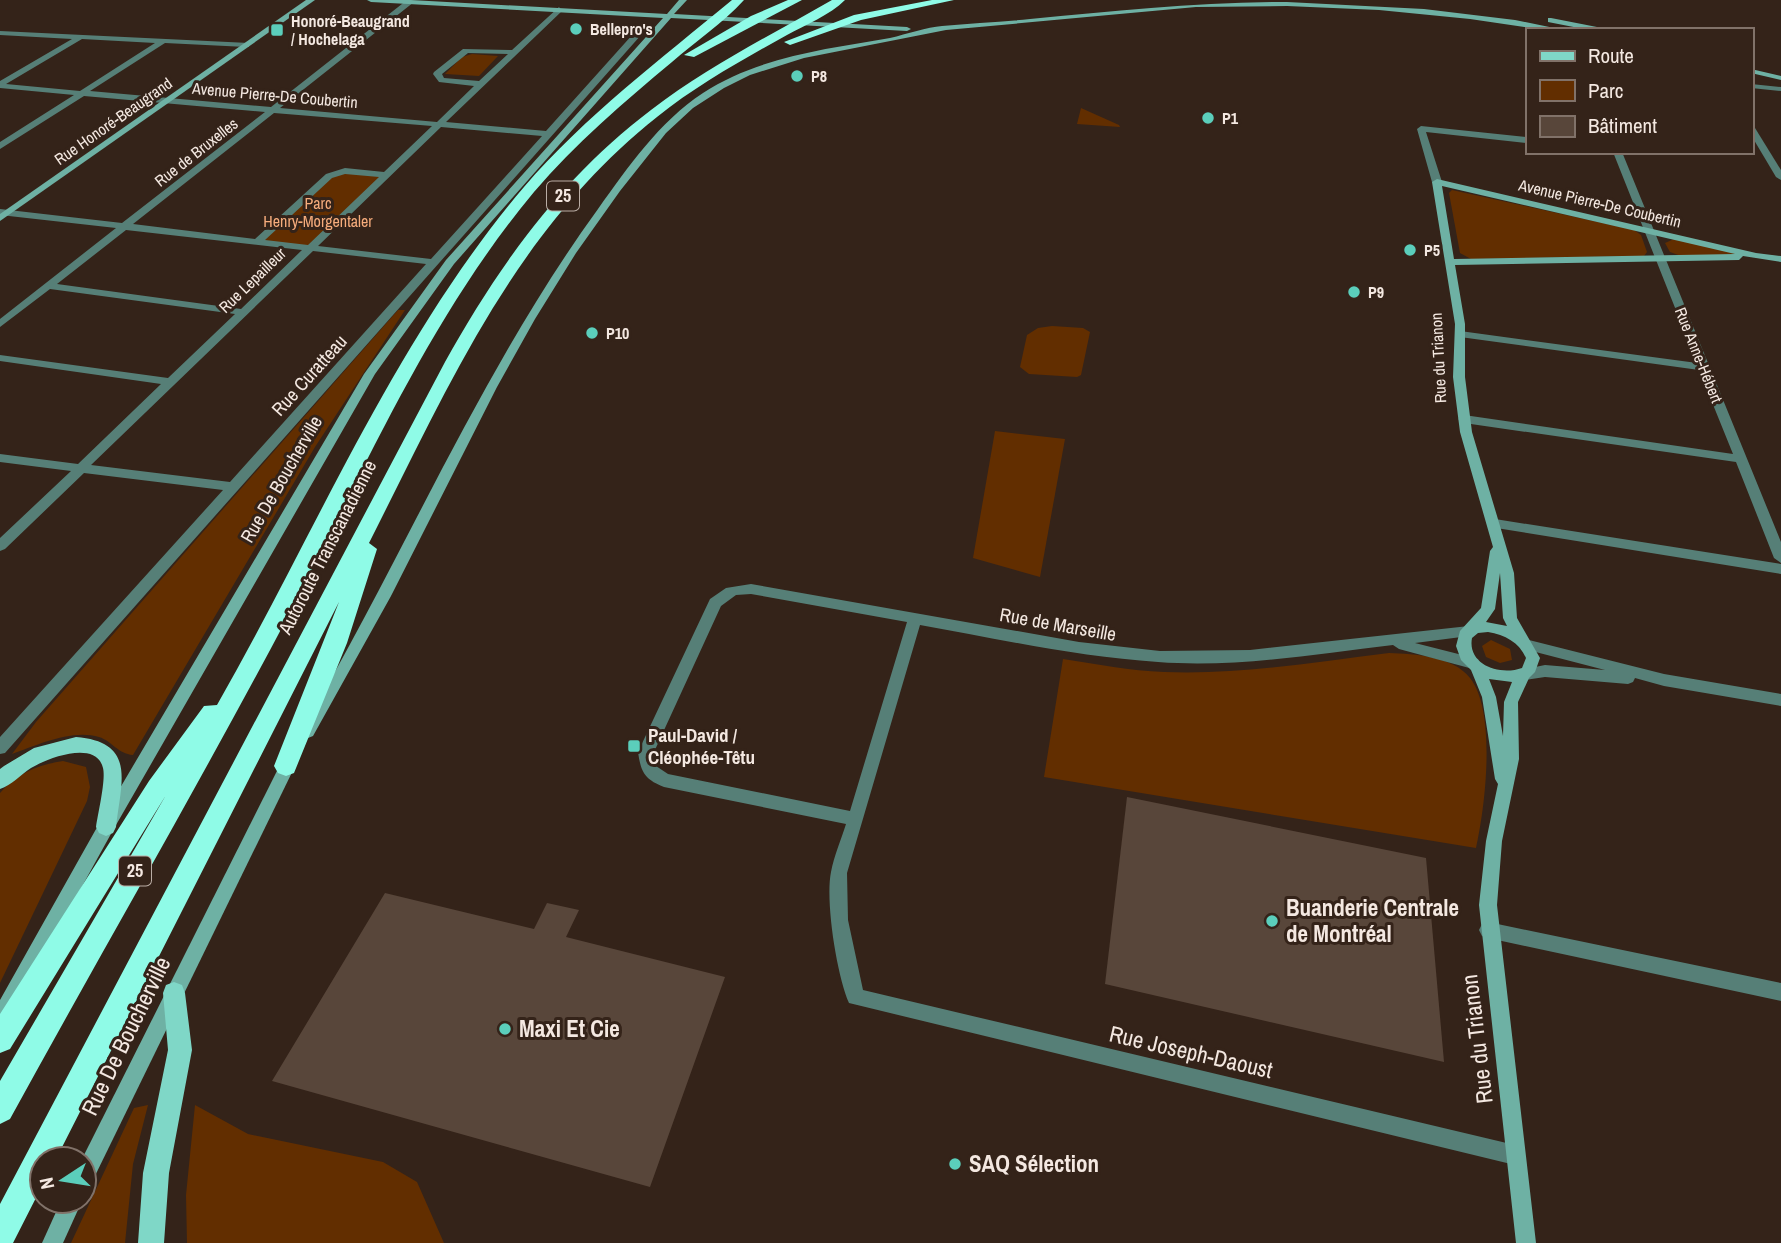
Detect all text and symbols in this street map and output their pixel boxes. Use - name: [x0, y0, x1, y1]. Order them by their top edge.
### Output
- place label: Honoré-Beaugrand / Hochelaga: [291, 10, 410, 50]
- place label: Bellepro's: [590, 18, 653, 40]
- marker: Bellepro's: [568, 21, 584, 37]
- marker: Honoré-Beaugrand / Hochelaga: [269, 22, 285, 38]
- legend: [1526, 28, 1753, 154]
- text: Route: [1588, 41, 1634, 70]
- place label: P8: [811, 65, 827, 87]
- marker: P8: [789, 68, 805, 84]
- street label: Rue Honoré-Beaugrand: [50, 72, 176, 170]
- text: Parc: [1588, 76, 1623, 105]
- street label: Avenue Pierre-De Coubertin: [190, 77, 359, 113]
- place label: P1: [1222, 107, 1239, 129]
- marker: P1: [1200, 110, 1216, 126]
- text: Bâtiment: [1588, 111, 1657, 140]
- street label: Rue de Bruxelles: [150, 113, 242, 191]
- street label: Avenue Pierre-De Coubertin: [1516, 173, 1683, 232]
- road number: 25: [547, 182, 579, 210]
- park label: Parc Henry-Morgentaler: [263, 192, 373, 232]
- place label: P5: [1424, 239, 1440, 261]
- street label: Rue Lepailleur: [214, 242, 291, 318]
- marker: P5: [1402, 242, 1418, 258]
- place label: P9: [1368, 281, 1384, 303]
- marker: P9: [1346, 284, 1362, 300]
- street label: Rue Anne-Hébert: [1670, 304, 1728, 406]
- street label: Rue du Trianon: [1425, 312, 1451, 404]
- place label: P10: [606, 322, 629, 344]
- marker: P10: [584, 325, 600, 341]
- street label: Rue Curatteau: [265, 329, 353, 421]
- street label: Rue De Boucherville: [234, 411, 328, 547]
- street label: Autoroute Transcanadienne: [271, 455, 382, 639]
- street label: Rue de Marseille: [998, 601, 1118, 647]
- place label: Paul-David / Cléophée-Têtu: [648, 722, 755, 770]
- marker: Paul-David / Cléophée-Têtu: [626, 738, 642, 754]
- road number: 25: [119, 856, 151, 886]
- place label: Buanderie Centrale de Montréal: [1286, 892, 1459, 949]
- marker: Buanderie Centrale de Montréal: [1264, 913, 1280, 929]
- street label: Rue De Boucherville: [74, 951, 177, 1120]
- street label: Rue du Trianon: [1453, 973, 1500, 1105]
- place label: Maxi Et Cie: [519, 1013, 620, 1044]
- street label: Rue Joseph-Daoust: [1106, 1018, 1276, 1085]
- marker: Maxi Et Cie: [497, 1021, 513, 1037]
- north arrow: [28, 1145, 98, 1215]
- place label: SAQ Sélection: [969, 1148, 1099, 1179]
- marker: SAQ Sélection: [947, 1156, 963, 1172]
- text: N: [32, 1175, 60, 1192]

